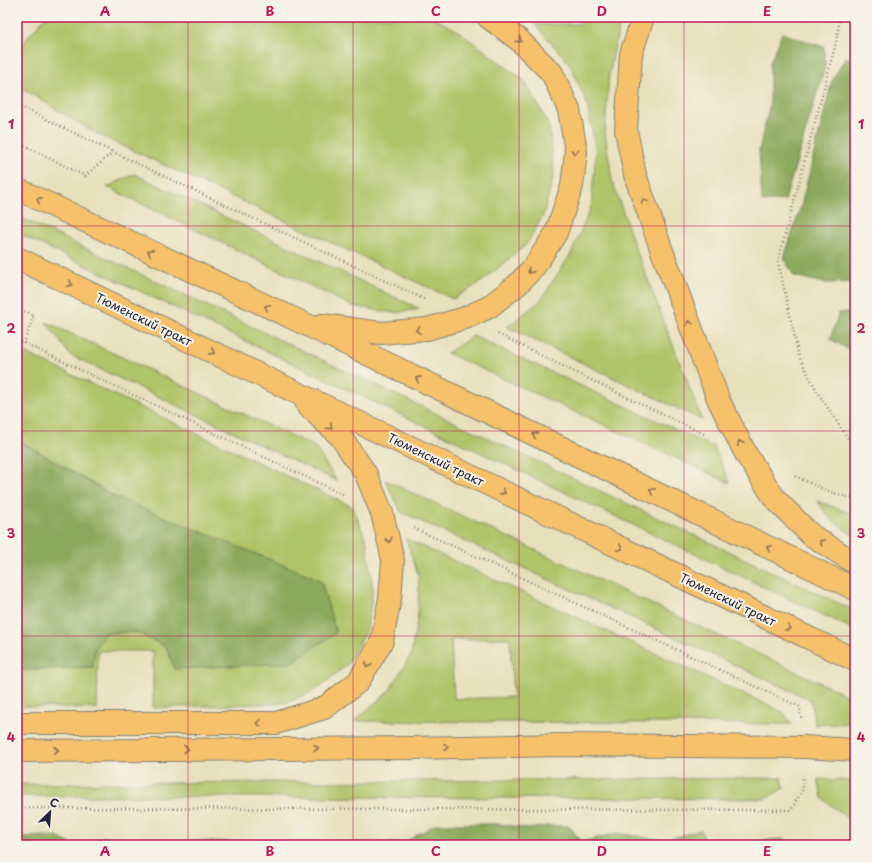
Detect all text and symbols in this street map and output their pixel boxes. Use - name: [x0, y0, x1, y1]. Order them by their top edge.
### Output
- text: A: [100, 1, 110, 20]
- text: B: [266, 1, 275, 20]
- text: C: [431, 1, 441, 20]
- text: D: [597, 1, 607, 20]
- text: E: [763, 1, 771, 20]
- one-way arrow: [514, 36, 522, 43]
- text: 1: [8, 114, 14, 133]
- text: 1: [858, 114, 864, 133]
- one-way arrow: [571, 149, 579, 155]
- one-way arrow: [36, 197, 44, 205]
- one-way arrow: [640, 198, 649, 205]
- one-way arrow: [146, 249, 154, 257]
- one-way arrow: [528, 266, 535, 274]
- one-way arrow: [66, 279, 73, 287]
- street label: Тюменский тракт: [93, 288, 195, 350]
- one-way arrow: [264, 304, 272, 312]
- text: 2: [6, 318, 16, 337]
- text: 2: [856, 318, 866, 337]
- one-way arrow: [686, 320, 694, 327]
- one-way arrow: [415, 325, 421, 334]
- one-way arrow: [208, 347, 216, 355]
- one-way arrow: [415, 376, 422, 384]
- one-way arrow: [325, 422, 333, 430]
- street label: Тюменский тракт: [385, 428, 487, 490]
- one-way arrow: [532, 432, 539, 440]
- one-way arrow: [737, 440, 745, 447]
- one-way arrow: [499, 487, 507, 495]
- one-way arrow: [649, 488, 657, 496]
- text: 3: [7, 523, 16, 542]
- text: 3: [857, 523, 866, 542]
- one-way arrow: [384, 537, 392, 543]
- one-way arrow: [819, 539, 826, 546]
- one-way arrow: [616, 543, 624, 551]
- one-way arrow: [766, 545, 774, 553]
- street label: Тюменский тракт: [677, 568, 779, 630]
- one-way arrow: [784, 623, 792, 631]
- one-way arrow: [365, 661, 372, 668]
- one-way arrow: [256, 719, 262, 727]
- text: 4: [7, 727, 16, 746]
- text: 4: [857, 727, 866, 746]
- one-way arrow: [443, 743, 449, 751]
- one-way arrow: [313, 744, 319, 752]
- one-way arrow: [183, 745, 189, 753]
- one-way arrow: [53, 746, 59, 754]
- north arrow: [30, 792, 70, 832]
- text: С: [47, 793, 62, 812]
- text: A: [100, 841, 110, 860]
- text: B: [266, 841, 275, 860]
- text: C: [431, 841, 441, 860]
- text: D: [597, 841, 607, 860]
- text: E: [763, 841, 771, 860]

